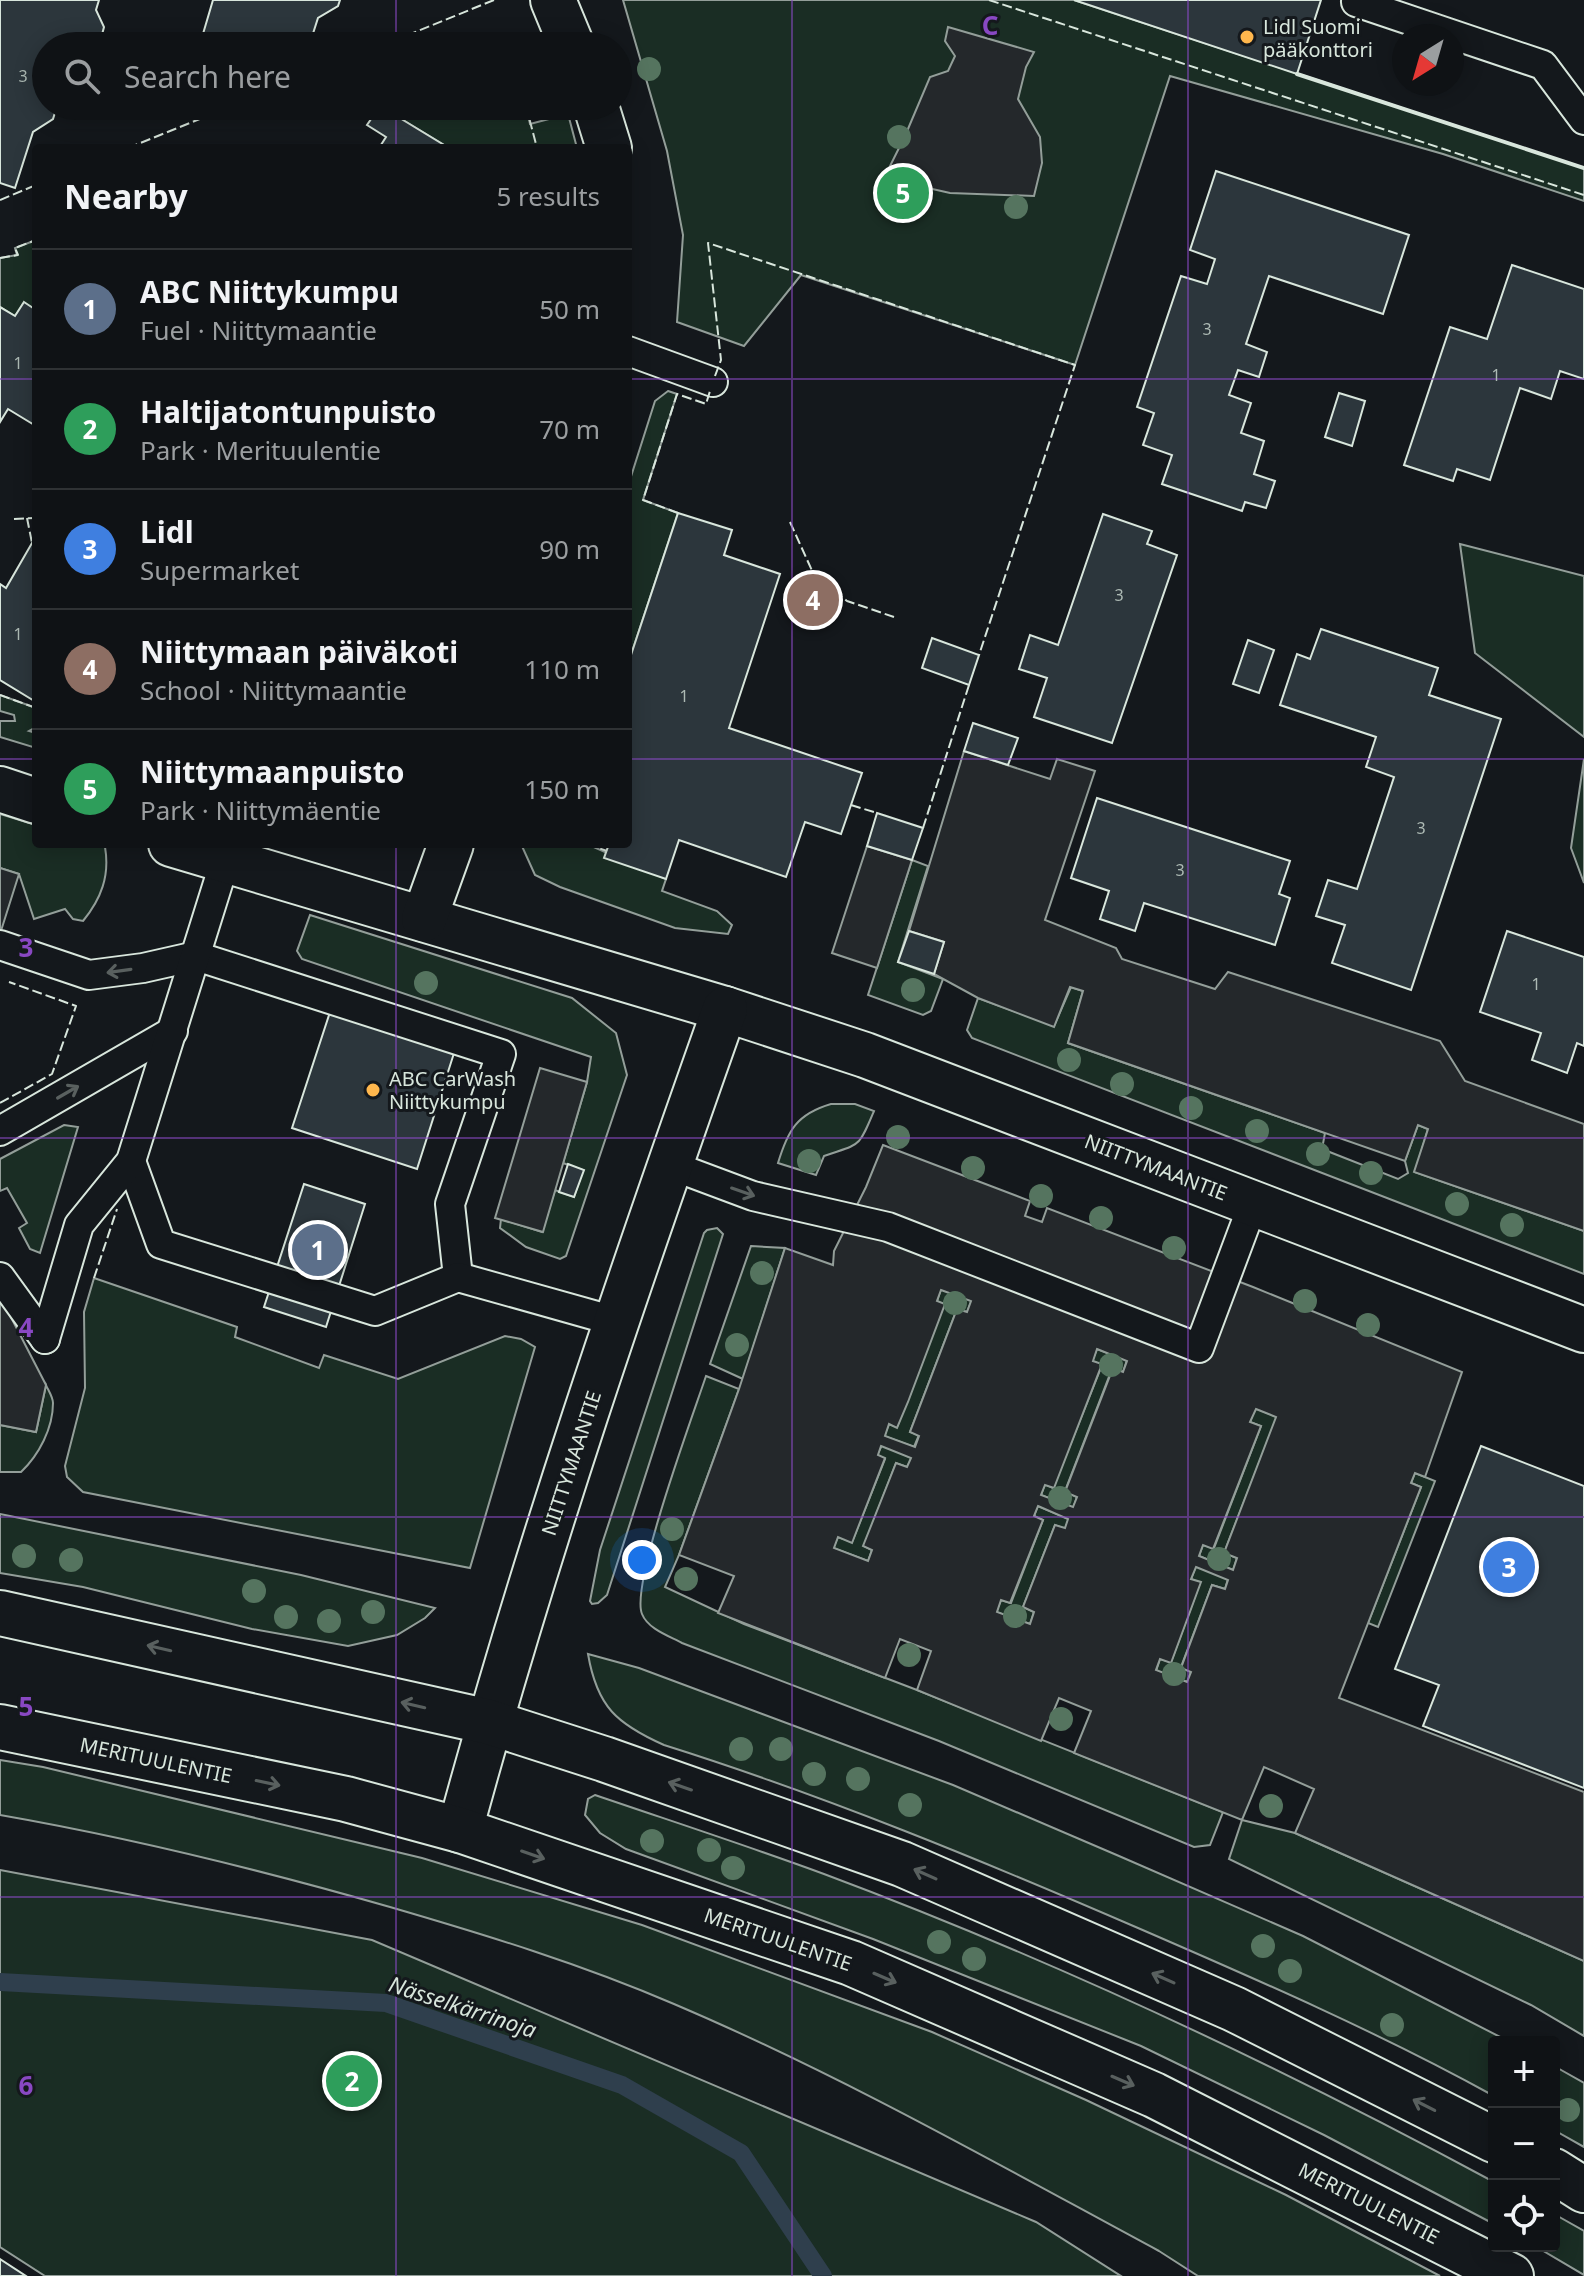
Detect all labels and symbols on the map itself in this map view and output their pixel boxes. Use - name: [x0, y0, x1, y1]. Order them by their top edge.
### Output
- text: C: [982, 7, 998, 43]
- place label: Lidl Suomi pääkonttori: [1263, 13, 1373, 63]
- north arrow: [1392, 24, 1464, 96]
- marker: Lidl Suomi pääkonttori: [1238, 28, 1256, 46]
- house number: 3: [18, 65, 28, 87]
- pin: 5: [877, 163, 929, 223]
- house number: 3: [1202, 318, 1212, 340]
- house number: 1: [13, 352, 23, 374]
- house number: 1: [1491, 364, 1501, 386]
- pin: 4: [787, 570, 839, 630]
- house number: 3: [1114, 584, 1124, 606]
- house number: 1: [13, 623, 23, 645]
- house number: 1: [679, 685, 689, 707]
- house number: 3: [1416, 817, 1426, 839]
- house number: 3: [1175, 859, 1185, 881]
- text: 3: [19, 929, 33, 965]
- one-way arrow: [107, 964, 132, 979]
- house number: 1: [1531, 973, 1541, 995]
- place label: ABC CarWash Niittykumpu: [389, 1065, 516, 1115]
- marker: ABC CarWash Niittykumpu: [364, 1081, 382, 1099]
- one-way arrow: [55, 1084, 79, 1099]
- street label: NIITTYMAANTIE: [1081, 1127, 1231, 1207]
- one-way arrow: [731, 1185, 756, 1200]
- pin: 1: [292, 1220, 344, 1280]
- text: 4: [19, 1309, 34, 1345]
- street label: NIITTYMAANTIE: [535, 1387, 607, 1539]
- pin: 3: [1483, 1537, 1535, 1597]
- your location: [622, 1540, 662, 1580]
- one-way arrow: [147, 1640, 172, 1655]
- text: 5: [19, 1688, 33, 1724]
- one-way arrow: [400, 1697, 426, 1712]
- street label: MERITUULENTIE: [78, 1731, 234, 1789]
- one-way arrow: [255, 1776, 281, 1791]
- one-way arrow: [668, 1778, 693, 1792]
- one-way arrow: [521, 1849, 546, 1864]
- one-way arrow: [913, 1866, 937, 1881]
- street label: MERITUULENTIE: [700, 1901, 856, 1977]
- water label: Nässelkärrinoja: [385, 1968, 541, 2044]
- one-way arrow: [1151, 1970, 1175, 1985]
- one-way arrow: [872, 1971, 896, 1986]
- pin: 2: [326, 2051, 378, 2111]
- text: 6: [19, 2067, 34, 2103]
- one-way arrow: [1110, 2075, 1135, 2090]
- one-way arrow: [1413, 2097, 1437, 2113]
- street label: MERITUULENTIE: [1294, 2156, 1444, 2250]

